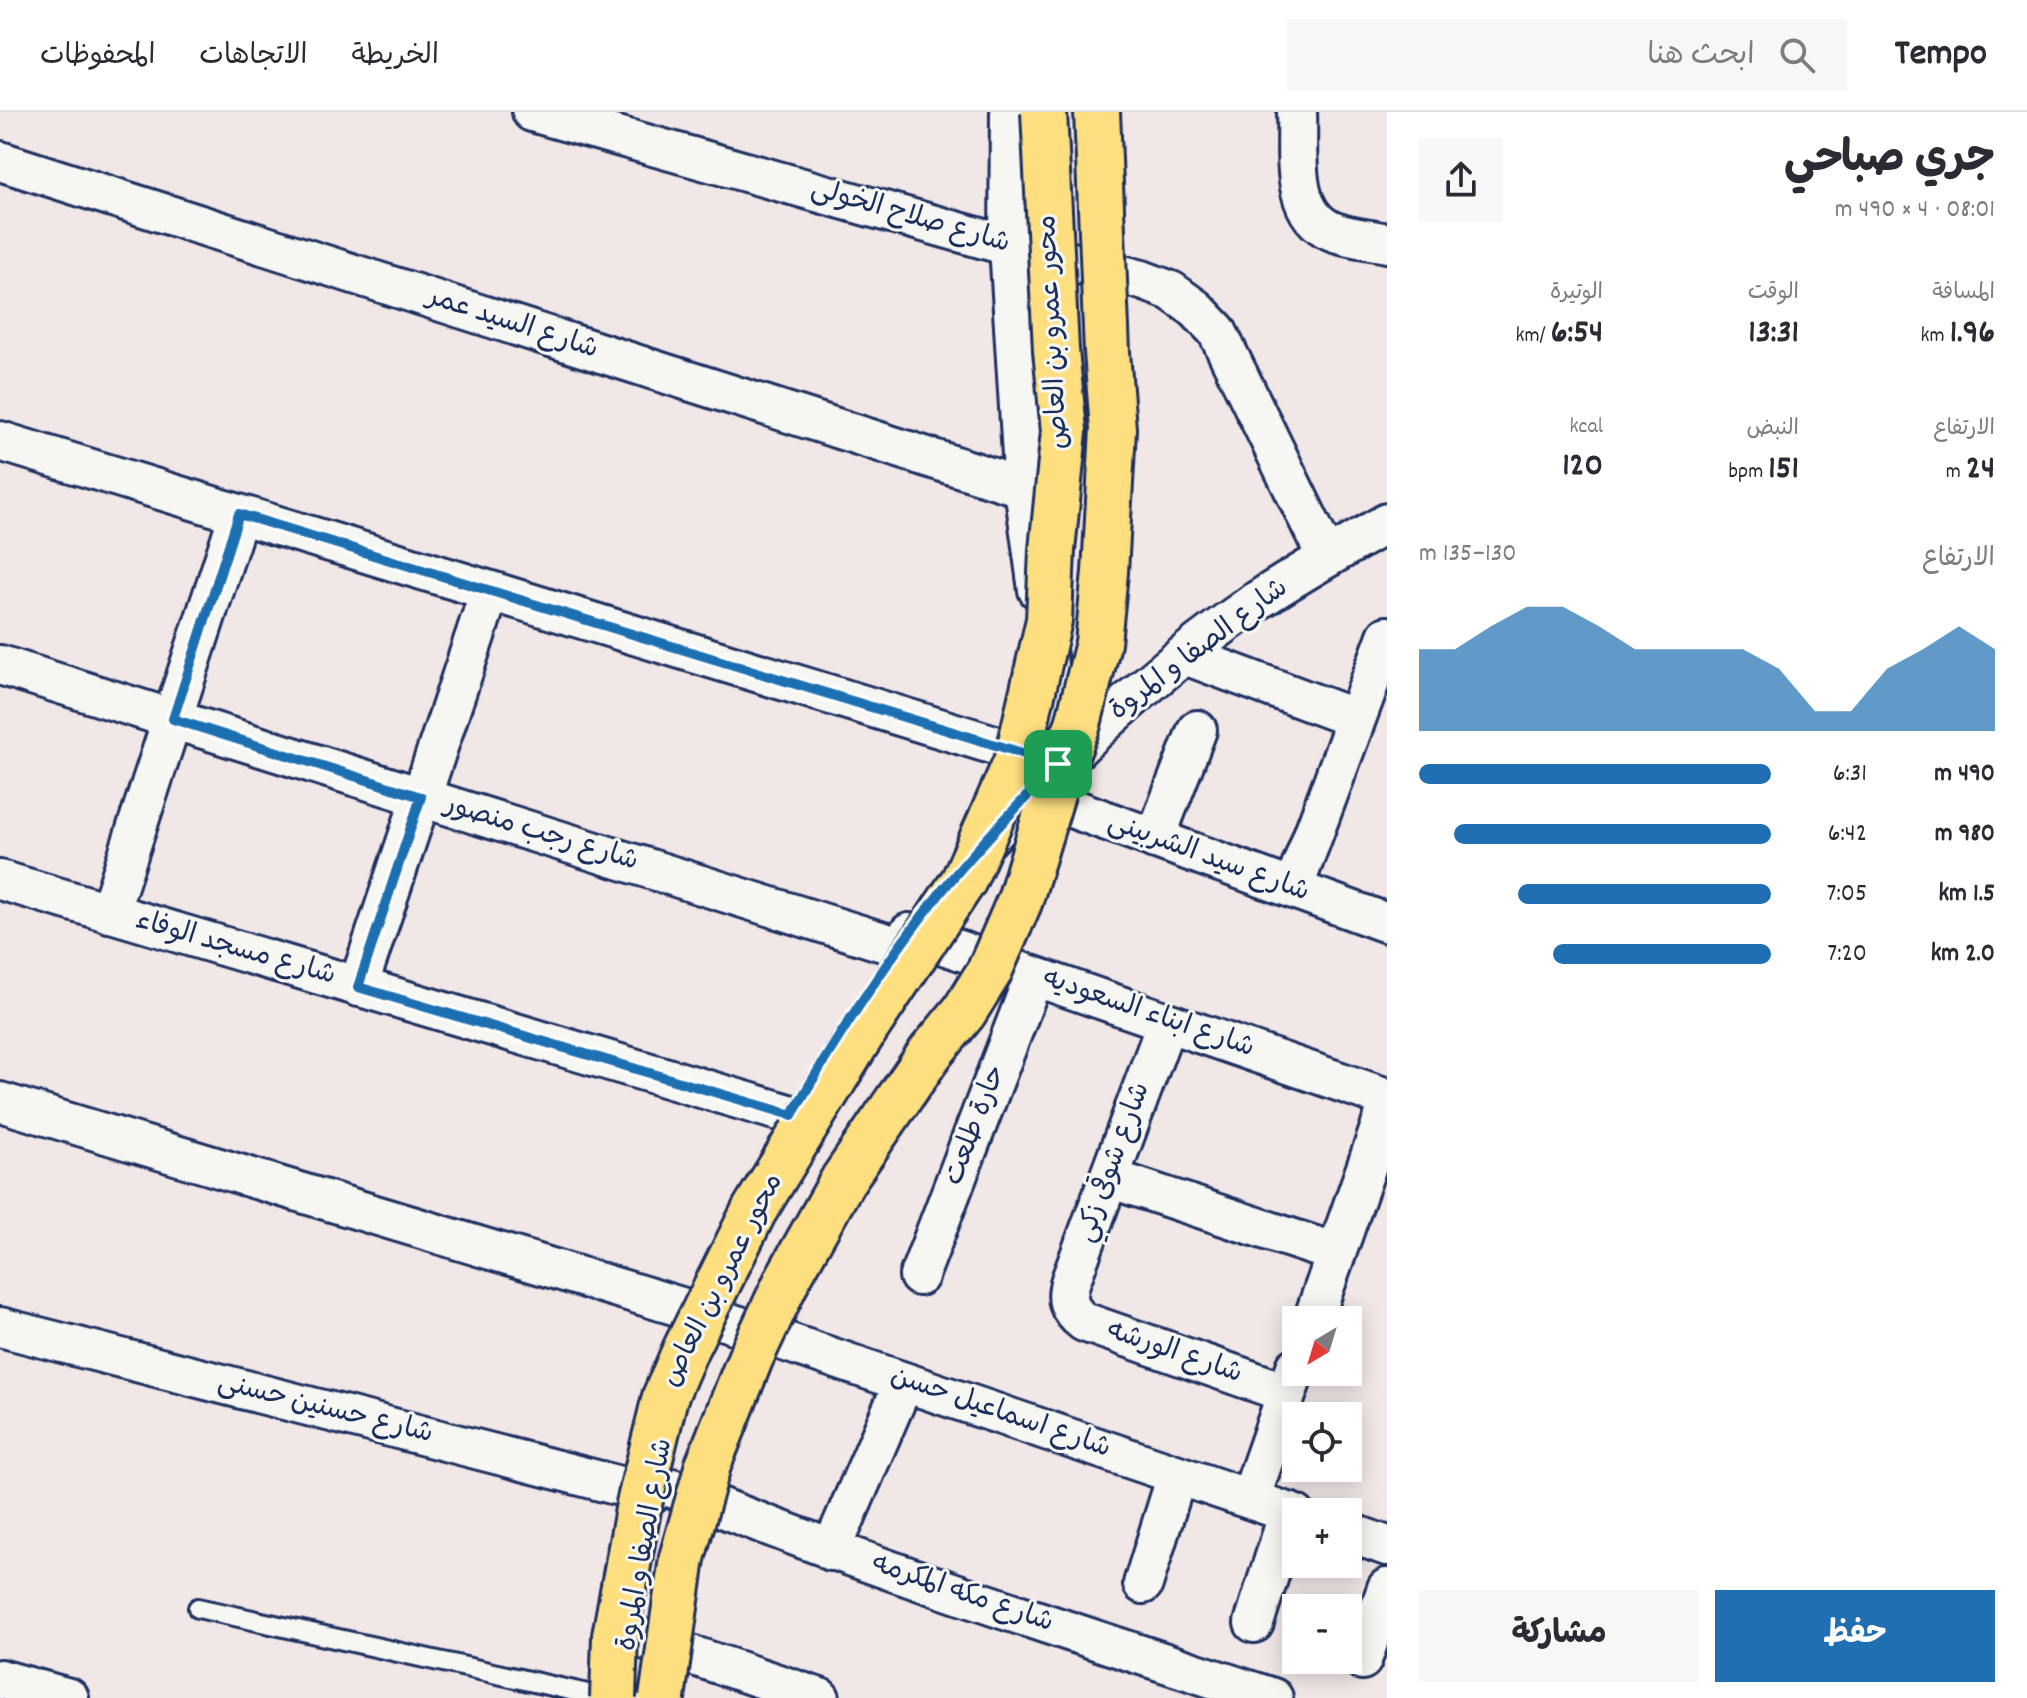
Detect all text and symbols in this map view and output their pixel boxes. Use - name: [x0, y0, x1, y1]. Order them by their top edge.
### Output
- search box: [1287, 19, 1847, 91]
- text: Tempo: [1895, 28, 1987, 83]
- icon: search: [1775, 33, 1819, 77]
- text: ابحث هنا: [1647, 36, 1755, 79]
- text: المحفوظات: [40, 38, 155, 78]
- text: الاتجاهات: [199, 38, 307, 78]
- text: الخريطة: [351, 38, 439, 78]
- text: جري صباحي: [1784, 130, 1995, 193]
- button: share: [1419, 138, 1503, 222]
- street label: شارع صلاح الخولى: [806, 170, 1014, 266]
- text: 08:01 · 4 × 490 m: [1835, 192, 1995, 229]
- street label: محور عمرو بن العاص: [1029, 214, 1081, 450]
- street label: شارع السيد عمر: [419, 278, 603, 372]
- text: الوتيرة: [1550, 278, 1603, 309]
- text: الوقت: [1748, 278, 1799, 309]
- text: المسافة: [1932, 278, 1995, 309]
- text: 6:54: [1551, 310, 1603, 359]
- text: 13:31: [1748, 310, 1799, 359]
- text: 1.96: [1950, 310, 1995, 359]
- text: /km: [1515, 321, 1551, 352]
- text: km: [1920, 321, 1950, 352]
- text: kcal: [1570, 412, 1603, 443]
- text: النبض: [1746, 414, 1799, 445]
- text: الارتفاع: [1933, 414, 1995, 445]
- text: 120: [1562, 443, 1603, 492]
- text: 151: [1768, 446, 1799, 495]
- text: 24: [1966, 446, 1995, 495]
- text: bpm: [1729, 457, 1768, 488]
- text: m: [1946, 457, 1966, 488]
- text: 130–135 m: [1419, 536, 1516, 573]
- text: الارتفاع: [1922, 541, 1995, 578]
- street label: شارع الصفا و المروة: [1102, 570, 1298, 732]
- pin: [1024, 730, 1092, 798]
- icon: arrive: [1036, 742, 1080, 786]
- text: 6:31: [1833, 756, 1867, 793]
- text: 490 m: [1934, 756, 1995, 793]
- street label: شارع رجب منصور: [437, 786, 643, 883]
- street label: شارع سيد الشربينى: [1102, 804, 1314, 914]
- text: 6:42: [1828, 816, 1867, 853]
- text: 980 m: [1935, 816, 1995, 853]
- text: 7:05: [1827, 876, 1867, 913]
- text: 1.5 km: [1938, 876, 1995, 913]
- street label: شارع مسجد الوفاء: [130, 902, 340, 998]
- text: 7:20: [1827, 936, 1867, 973]
- text: 2.0 km: [1931, 936, 1995, 973]
- street label: شارع ابناء السعوديه: [1037, 960, 1259, 1070]
- street label: حارة طلعت: [936, 1060, 1018, 1192]
- street label: شارع شوقى زكي: [1066, 1077, 1162, 1249]
- street label: محور عمرو بن العاص: [653, 1167, 795, 1395]
- north arrow: [1282, 1306, 1362, 1386]
- map controls: [1282, 1306, 1362, 1674]
- street label: شارع الورشه: [1101, 1312, 1247, 1396]
- street label: شارع اسماعيل حسن: [884, 1357, 1116, 1471]
- street label: شارع حسنين حسنى: [213, 1364, 437, 1456]
- button: locate: [1282, 1402, 1362, 1482]
- street label: شارع الصفا و المروة: [609, 1436, 685, 1654]
- button: +: [1282, 1498, 1362, 1578]
- street label: شارع مكه المكرمه: [866, 1545, 1058, 1645]
- button: مشاركة: [1419, 1590, 1699, 1682]
- button: حفظ: [1715, 1590, 1995, 1682]
- button: −: [1282, 1594, 1362, 1674]

